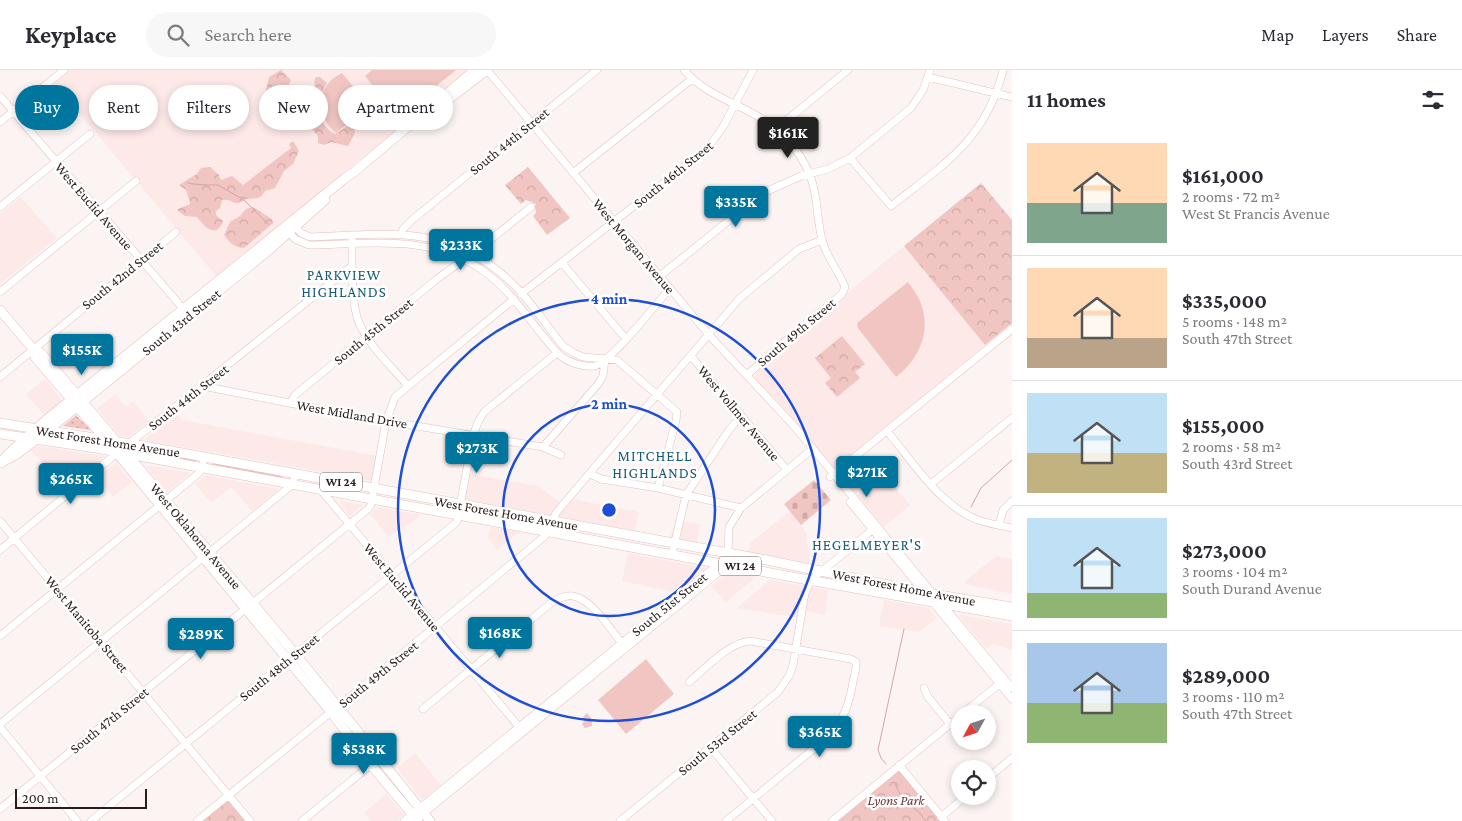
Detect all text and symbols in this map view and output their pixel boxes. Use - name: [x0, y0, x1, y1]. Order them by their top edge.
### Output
- search box: [146, 12, 496, 57]
- text: Keyplace: [25, 21, 116, 48]
- icon: search: [164, 21, 192, 49]
- text: Search here: [204, 24, 292, 45]
- text: Map: [1261, 25, 1294, 45]
- text: Layers: [1322, 25, 1369, 45]
- text: Share: [1397, 25, 1437, 45]
- chip: Buy: [15, 85, 79, 130]
- chip: Rent: [89, 85, 158, 130]
- chip: Filters: [168, 85, 249, 130]
- chip: New: [259, 85, 328, 130]
- chip: Apartment: [338, 85, 453, 130]
- icon: filters: [1419, 86, 1447, 114]
- text: 11 homes: [1027, 88, 1106, 112]
- street label: South 44th Street: [466, 104, 552, 178]
- pin: $161K: [753, 116, 823, 159]
- text: $161K: [769, 124, 807, 141]
- street label: South 46th Street: [630, 137, 716, 211]
- street label: West Euclid Avenue: [52, 159, 136, 253]
- icon: home: [1067, 163, 1127, 223]
- text: $161,000: [1182, 164, 1264, 188]
- pin: $335K: [701, 186, 771, 228]
- text: 2 rooms · 72 m²: [1182, 188, 1280, 205]
- text: $335K: [715, 193, 757, 210]
- street label: West Morgan Avenue: [590, 195, 678, 297]
- text: West St Francis Avenue: [1182, 205, 1330, 222]
- pin: $233K: [426, 228, 496, 271]
- text: $233K: [440, 236, 482, 253]
- street label: South 42nd Street: [78, 237, 166, 313]
- district label: PARKVIEW HIGHLANDS: [301, 267, 387, 300]
- street label: South 43rd Street: [138, 285, 224, 359]
- icon: home: [1067, 288, 1127, 348]
- text: $335,000: [1182, 289, 1267, 313]
- text: 4 min: [591, 291, 628, 307]
- street label: South 45th Street: [330, 294, 416, 368]
- street label: South 49th Street: [754, 294, 839, 369]
- text: 5 rooms · 148 m²: [1182, 313, 1287, 330]
- text: South 47th Street: [1182, 330, 1292, 347]
- pin: $155K: [47, 334, 117, 376]
- text: $155K: [62, 341, 102, 358]
- street label: South 44th Street: [145, 360, 232, 433]
- street label: West Vollmer Avenue: [695, 362, 783, 464]
- street label: West Midland Drive: [295, 396, 409, 432]
- text: 2 min: [591, 396, 627, 412]
- icon: home: [1067, 413, 1127, 473]
- text: $155,000: [1182, 414, 1265, 438]
- street label: West Forest Home Avenue: [35, 422, 181, 460]
- pin: $273K: [442, 432, 512, 474]
- text: 2 rooms · 58 m²: [1182, 438, 1281, 455]
- text: $273K: [456, 439, 498, 456]
- district label: MITCHELL HIGHLANDS: [612, 448, 698, 481]
- text: South 43rd Street: [1182, 455, 1293, 472]
- pin: $271K: [832, 456, 902, 498]
- pin: $265K: [36, 462, 106, 505]
- text: $271K: [847, 463, 887, 480]
- text: $265K: [50, 470, 92, 487]
- road number: WI 24: [320, 472, 362, 492]
- street label: West Oklahoma Avenue: [147, 480, 245, 592]
- street label: West Forest Home Avenue: [433, 492, 579, 534]
- centre of rings: [600, 501, 618, 519]
- district label: HEGELMEYER'S: [812, 537, 922, 553]
- icon: home: [1067, 538, 1127, 598]
- text: $273,000: [1182, 539, 1267, 563]
- street label: West Euclid Avenue: [360, 540, 444, 634]
- road number: WI 24: [719, 556, 761, 576]
- text: 3 rooms · 104 m²: [1182, 563, 1287, 580]
- street label: West Forest Home Avenue: [831, 565, 977, 609]
- street label: South 51st Street: [628, 568, 710, 639]
- street label: West Manitoba Street: [42, 572, 132, 676]
- text: South Durand Avenue: [1182, 580, 1322, 597]
- pin: $168K: [465, 616, 535, 659]
- pin: $289K: [166, 618, 236, 660]
- text: $168K: [479, 624, 521, 641]
- text: $289K: [179, 625, 223, 642]
- street label: South 48th Street: [236, 630, 322, 704]
- street label: South 49th Street: [335, 637, 421, 711]
- icon: home: [1067, 663, 1127, 723]
- text: $289,000: [1182, 664, 1270, 688]
- street label: South 47th Street: [66, 683, 152, 757]
- text: 3 rooms · 110 m²: [1182, 688, 1285, 705]
- street label: South 53rd Street: [675, 705, 760, 778]
- north arrow: [951, 705, 996, 750]
- map controls: [951, 705, 996, 805]
- text: South 47th Street: [1182, 705, 1292, 722]
- pin: $365K: [785, 716, 855, 758]
- text: $365K: [799, 723, 841, 740]
- pin: $538K: [329, 732, 399, 775]
- text: $538K: [343, 740, 385, 757]
- button: locate: [951, 760, 996, 805]
- scale bar: [15, 786, 148, 809]
- text: 200 m: [22, 790, 58, 806]
- park label: Lyons Park: [868, 792, 925, 808]

